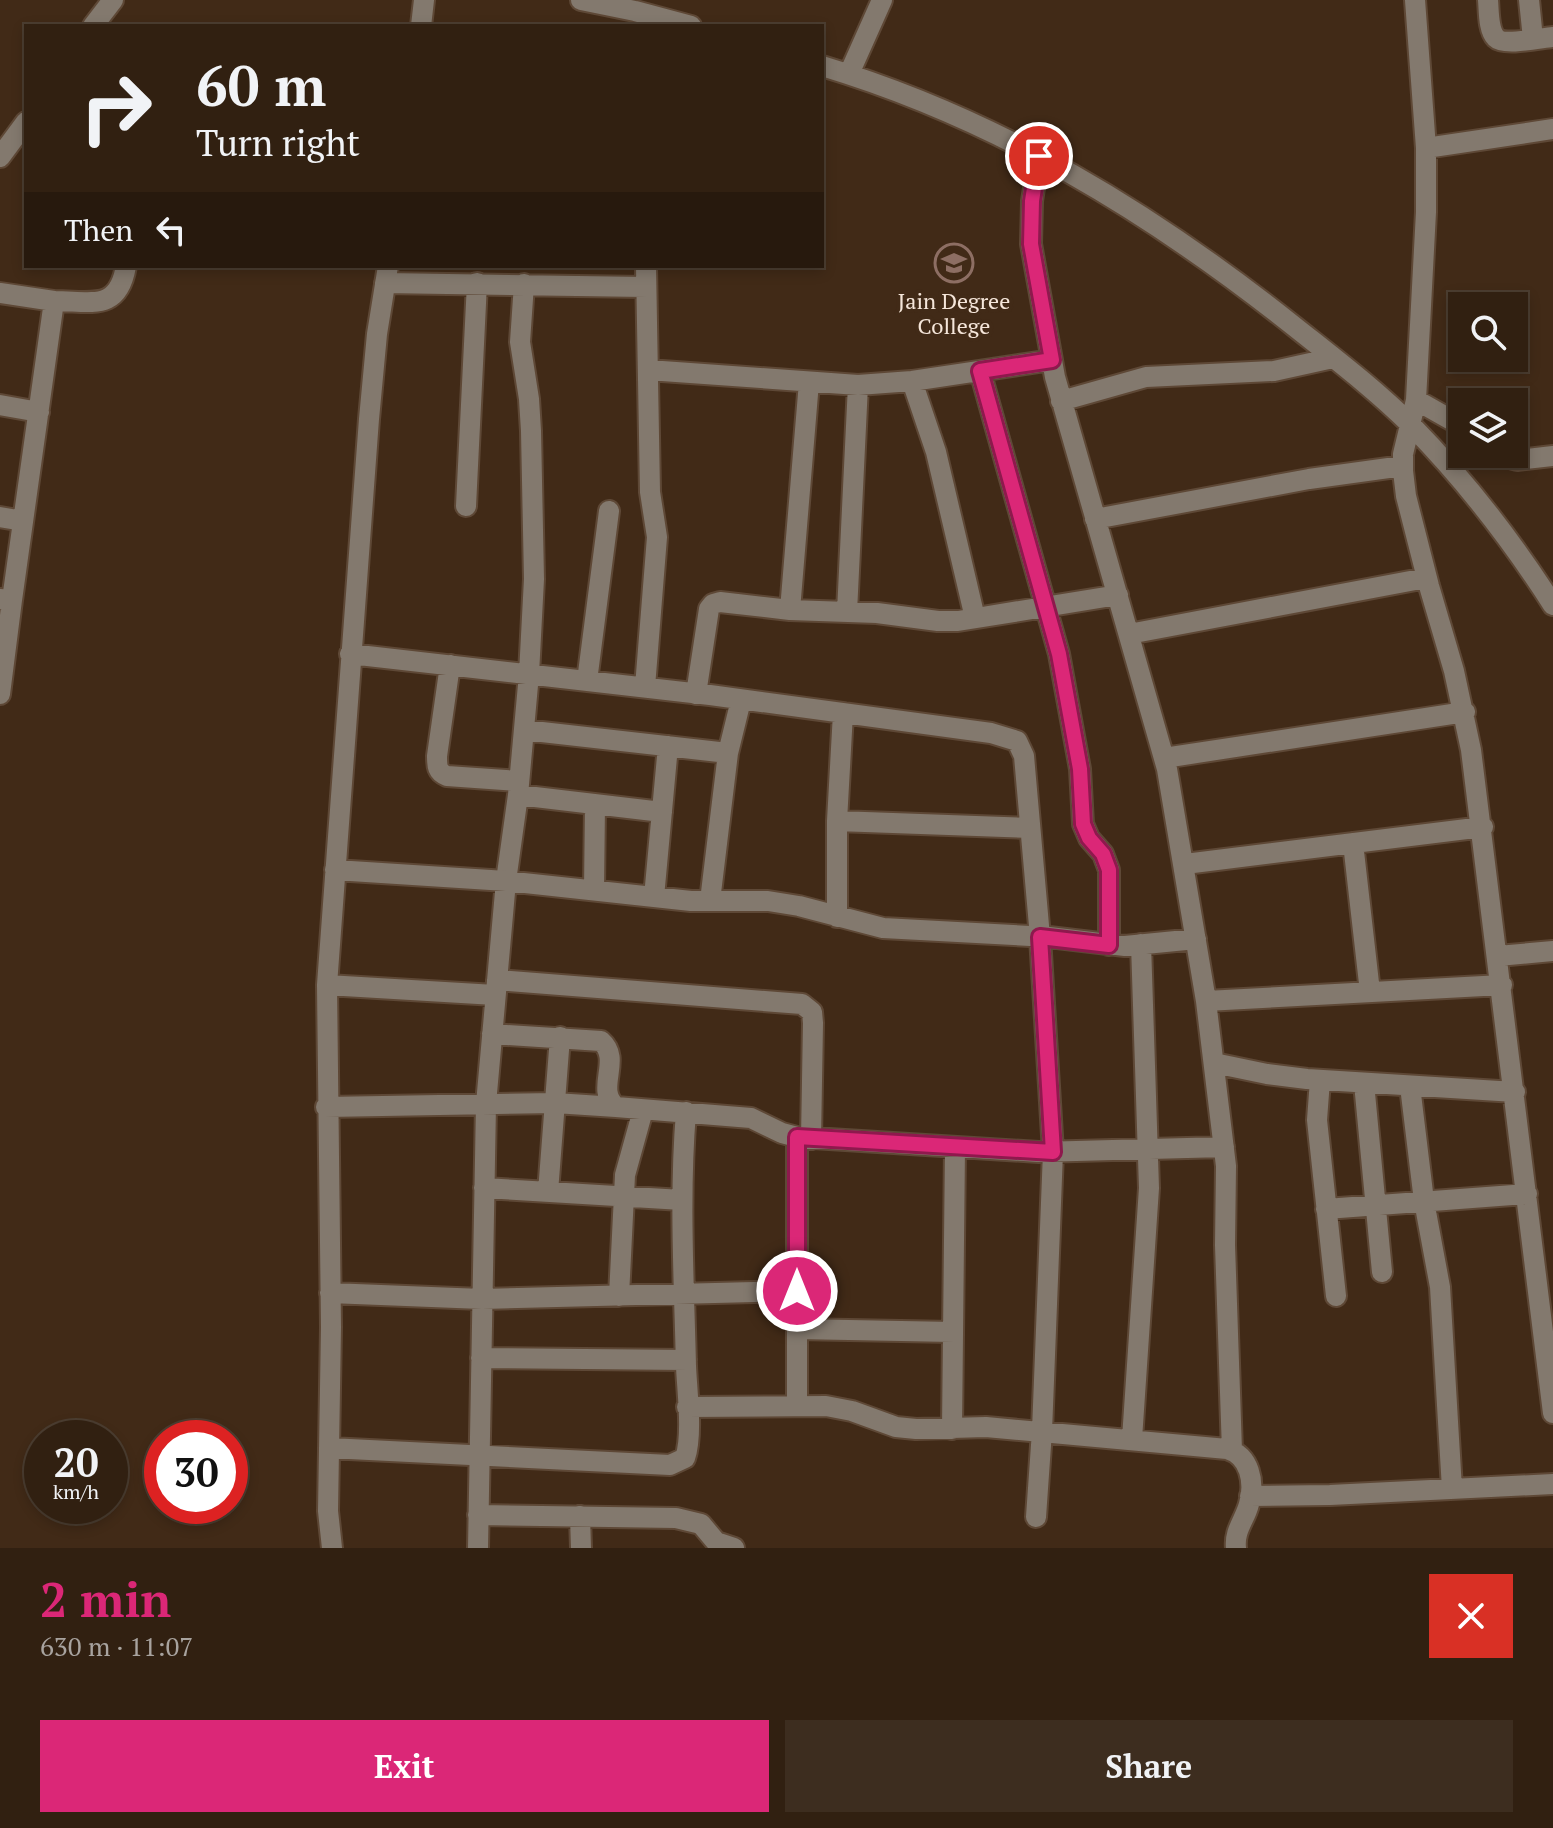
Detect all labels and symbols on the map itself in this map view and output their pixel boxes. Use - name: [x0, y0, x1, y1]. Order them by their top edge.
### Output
- pin: [1005, 122, 1073, 190]
- school or university icon: Jain Degree College: [933, 242, 975, 284]
- place label: Jain Degree College: [898, 286, 1010, 340]
- position arrow: [755, 1249, 839, 1333]
- speed limit sign: 30: [144, 1420, 248, 1524]

